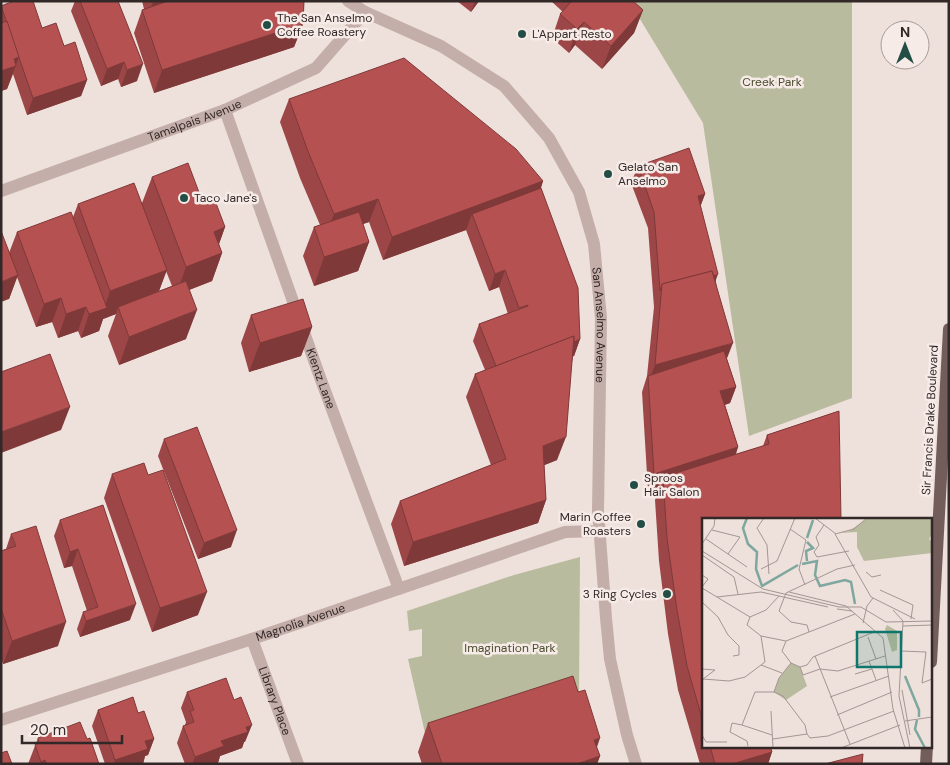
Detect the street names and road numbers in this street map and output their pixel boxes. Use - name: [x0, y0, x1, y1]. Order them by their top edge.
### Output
- street label: Tamalpais Avenue: [145, 95, 244, 145]
- street label: San Anselmo Avenue: [588, 266, 609, 383]
- street label: Sir Francis Drake Boulevard: [918, 345, 942, 495]
- street label: Kientz Lane: [302, 346, 339, 411]
- street label: Magnolia Avenue: [254, 600, 347, 645]
- street label: Library Place: [255, 664, 295, 738]

